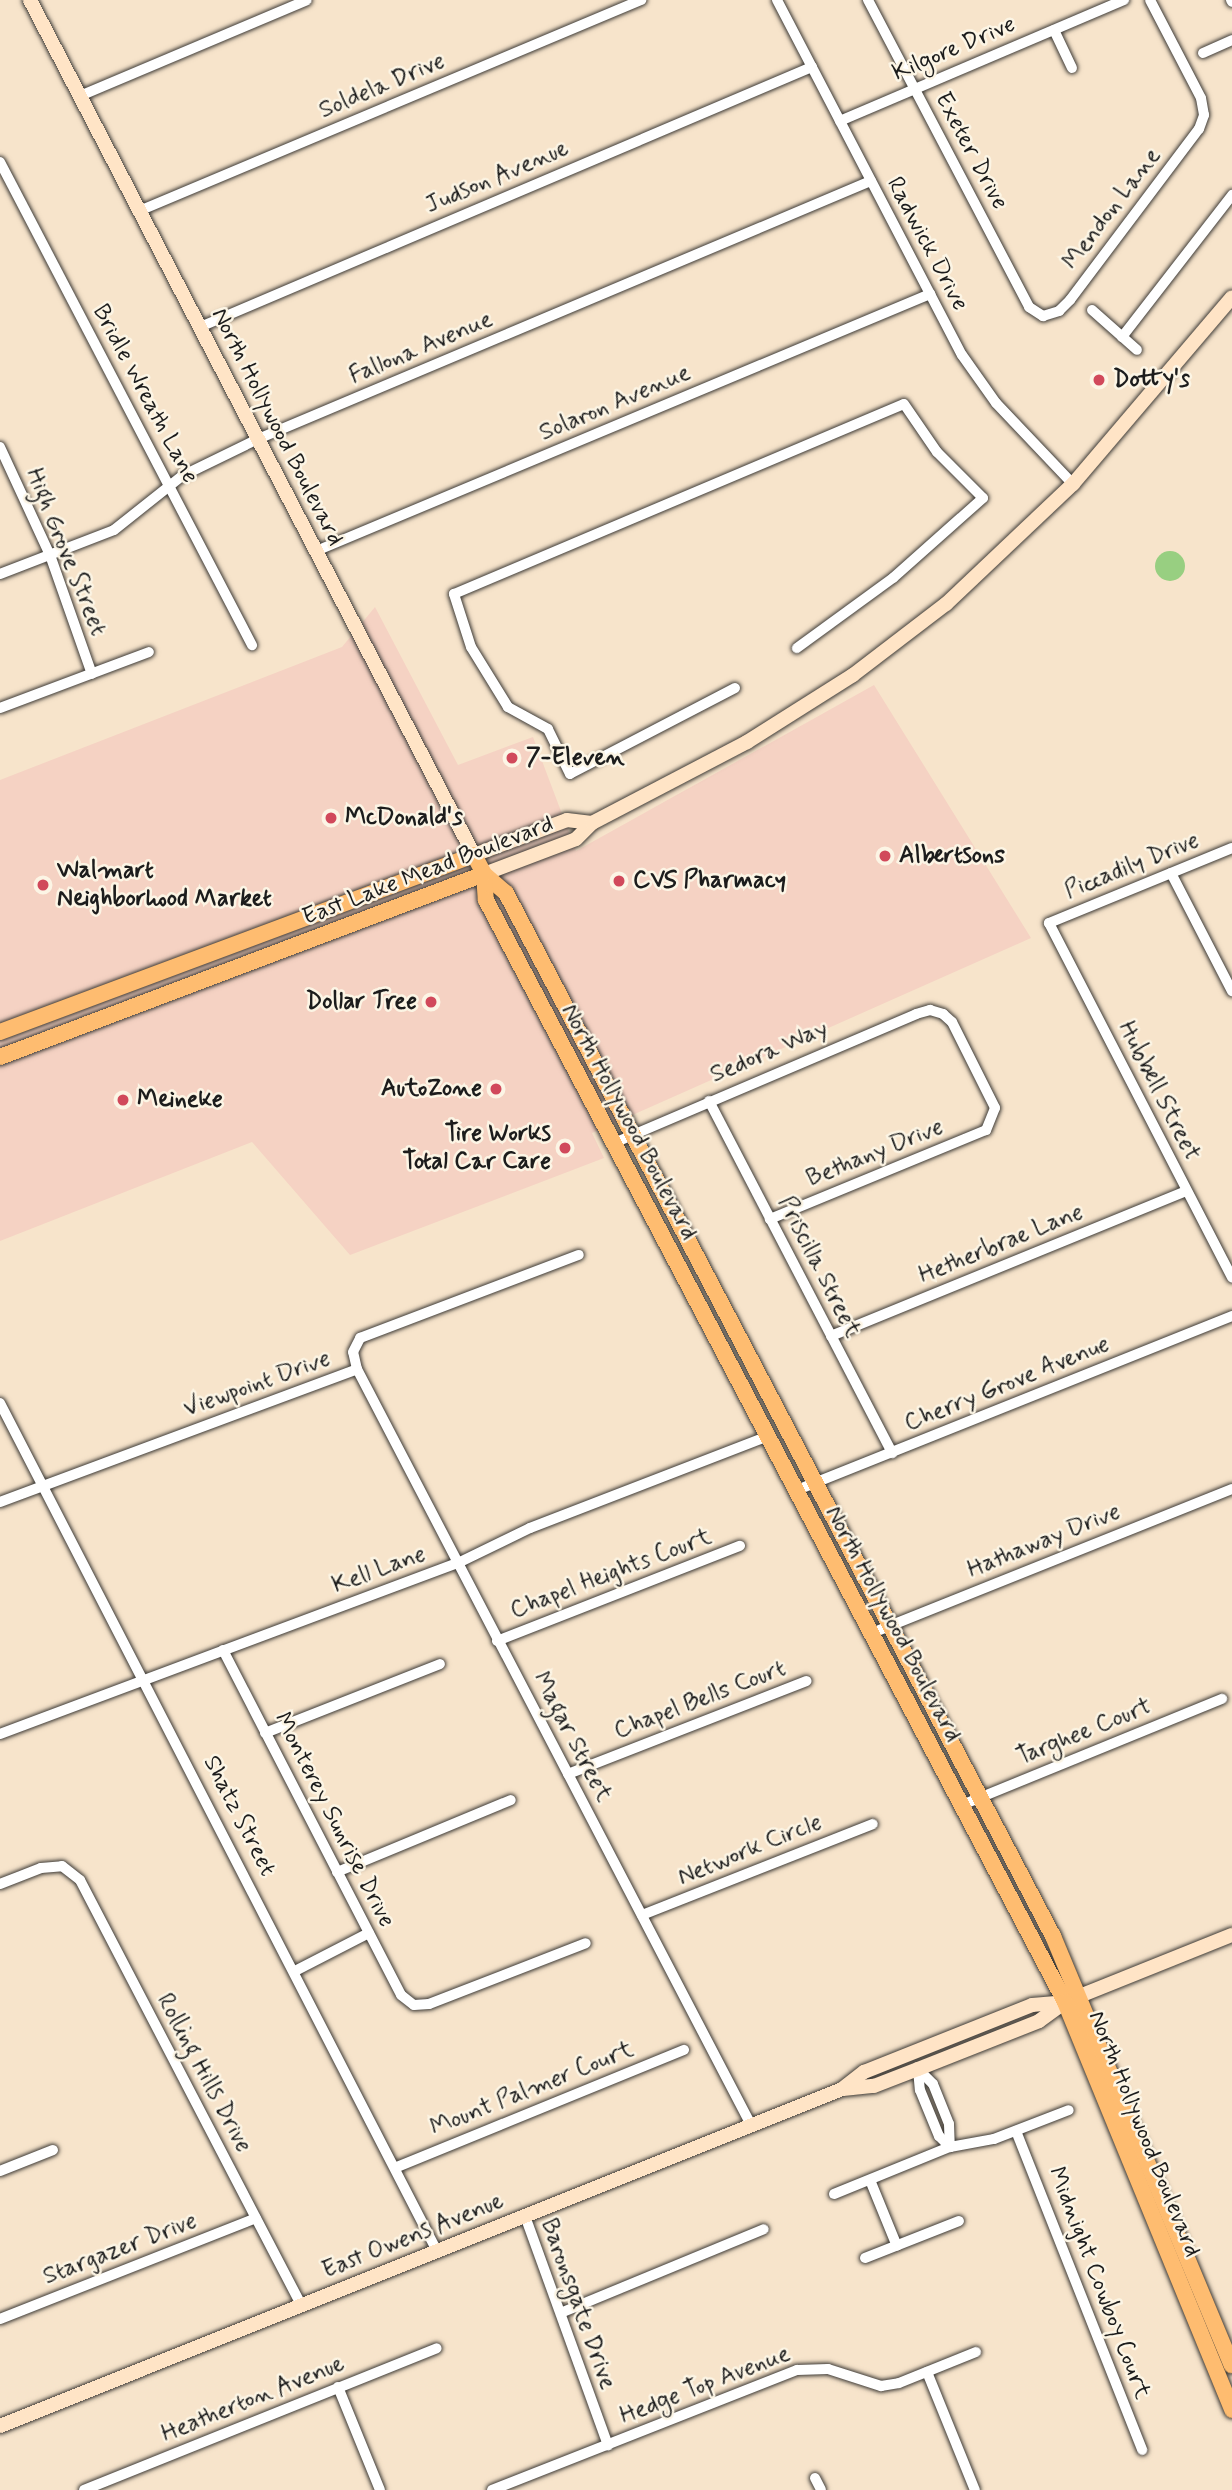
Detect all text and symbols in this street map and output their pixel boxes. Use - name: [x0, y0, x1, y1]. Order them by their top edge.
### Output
- street label: Kilgore Drive: [889, 10, 1019, 88]
- street label: Soldela Drive: [315, 47, 449, 125]
- street label: Exeter Drive: [928, 87, 1014, 215]
- street label: Judson Avenue: [422, 134, 572, 220]
- street label: Mendon Lane: [1059, 145, 1165, 273]
- street label: Radwick Drive: [880, 173, 974, 315]
- street label: Bridle Wreath Lane: [86, 299, 204, 489]
- street label: North Hollywood Boulevard: [205, 305, 349, 549]
- street label: Fallona Avenue: [345, 305, 497, 391]
- street label: Solaron Avenue: [538, 360, 692, 446]
- place label: Dotty's: [1113, 366, 1190, 394]
- marker: Dotty's: [1091, 372, 1107, 388]
- street label: High Grove Street: [19, 462, 113, 642]
- place label: 7-Eleven: [526, 744, 625, 772]
- marker: 7-Eleven: [504, 750, 520, 766]
- place label: McDonald's: [345, 804, 463, 832]
- street label: East Lake Mead Boulevard: [299, 810, 557, 932]
- marker: McDonald's: [323, 810, 339, 826]
- street label: Piccadily Drive: [1061, 826, 1203, 906]
- place label: Albertsons: [899, 842, 1005, 870]
- marker: Albertsons: [877, 848, 893, 864]
- place label: Walmart Neighborhood Market: [57, 857, 275, 913]
- place label: CVS Pharmacy: [633, 867, 786, 895]
- marker: CVS Pharmacy: [611, 873, 627, 889]
- marker: Walmart Neighborhood Market: [35, 877, 51, 893]
- place label: Dollar Tree: [309, 988, 417, 1016]
- marker: Dollar Tree: [423, 994, 439, 1010]
- street label: North Hollywood Boulevard: [555, 1001, 703, 1243]
- street label: Sedora Way: [706, 1014, 832, 1090]
- street label: Hubbell Street: [1112, 1017, 1206, 1165]
- place label: AutoZone: [381, 1075, 482, 1103]
- marker: AutoZone: [488, 1081, 504, 1097]
- place label: Meineke: [137, 1086, 223, 1114]
- marker: Meineke: [115, 1092, 131, 1108]
- street label: Bethany Drive: [803, 1113, 947, 1193]
- place label: Tire Works Total Car Care: [403, 1120, 551, 1176]
- marker: Tire Works Total Car Care: [557, 1140, 573, 1156]
- street label: Priscilla Street: [771, 1192, 867, 1342]
- street label: Hetherbrae Lane: [915, 1198, 1087, 1290]
- street label: Cherry Grove Avenue: [899, 1329, 1115, 1439]
- street label: Viewpoint Drive: [181, 1344, 333, 1424]
- street label: Hathaway Drive: [964, 1498, 1124, 1584]
- street label: North Hollywood Boulevard: [819, 1503, 967, 1745]
- street label: Chapel Heights Court: [506, 1522, 716, 1626]
- street label: Kell Lane: [328, 1540, 430, 1600]
- street label: Chapel Bells Court: [608, 1653, 792, 1747]
- street label: Magar Street: [526, 1667, 618, 1807]
- street label: Targhee Court: [1012, 1692, 1156, 1772]
- street label: Monterey Sunrise Drive: [266, 1706, 402, 1934]
- street label: Shatz Street: [195, 1749, 283, 1883]
- street label: Network Circle: [673, 1808, 827, 1892]
- street label: Rolling Hills Drive: [150, 1989, 258, 2157]
- street label: North Hollywood Boulevard: [1082, 2008, 1206, 2260]
- street label: Mount Palmer Court: [427, 2036, 637, 2142]
- street label: Midnight Cowboy Court: [1042, 2164, 1156, 2402]
- street label: East Owens Avenue: [316, 2186, 510, 2286]
- street label: Stargazer Drive: [39, 2206, 201, 2292]
- street label: Baronsgate Drive: [534, 2216, 622, 2392]
- street label: Hedge Top Avenue: [615, 2339, 795, 2431]
- street label: Heatherton Avenue: [155, 2348, 351, 2450]

